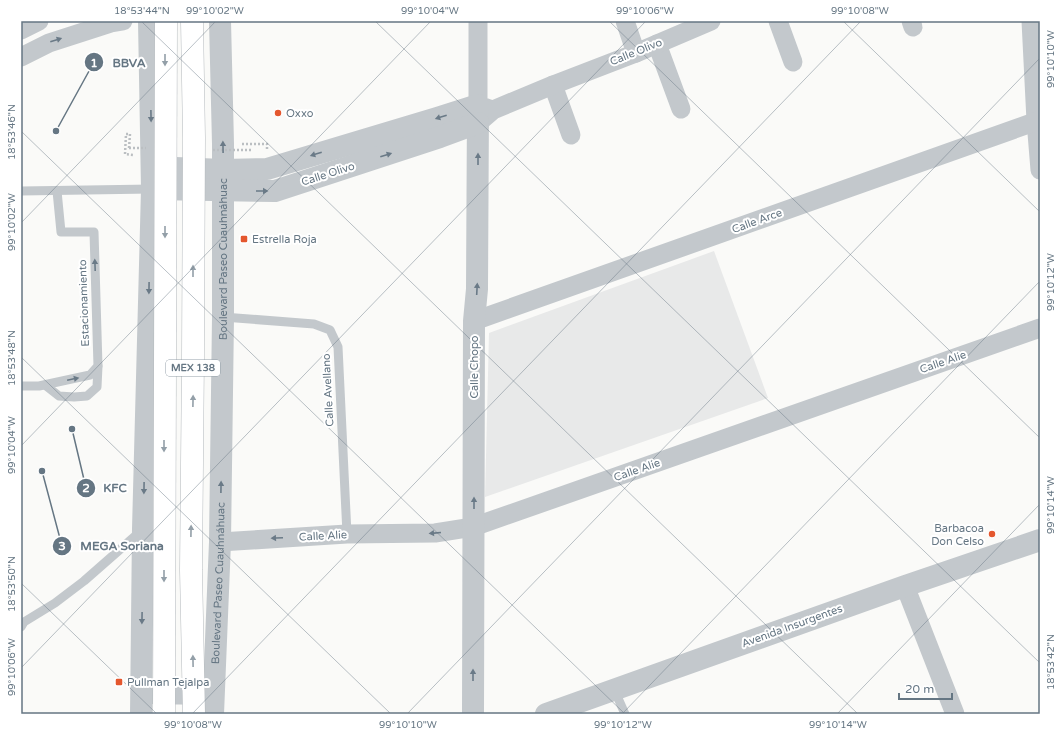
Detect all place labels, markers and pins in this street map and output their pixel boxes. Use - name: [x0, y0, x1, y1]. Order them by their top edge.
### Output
- callout: BBVA: [84, 50, 154, 74]
- place label: Oxxo: [286, 107, 314, 120]
- marker: Oxxo: [273, 108, 283, 118]
- place label: Estrella Roja: [252, 233, 317, 246]
- marker: Estrella Roja: [239, 234, 249, 244]
- callout: KFC: [76, 476, 135, 500]
- place label: Barbacoa Don Celso: [931, 522, 984, 548]
- marker: Barbacoa Don Celso: [987, 529, 997, 539]
- callout: MEGA Soriana: [52, 534, 172, 558]
- place label: Pullman Tejalpa: [127, 676, 209, 689]
- marker: Pullman Tejalpa: [114, 677, 124, 687]

